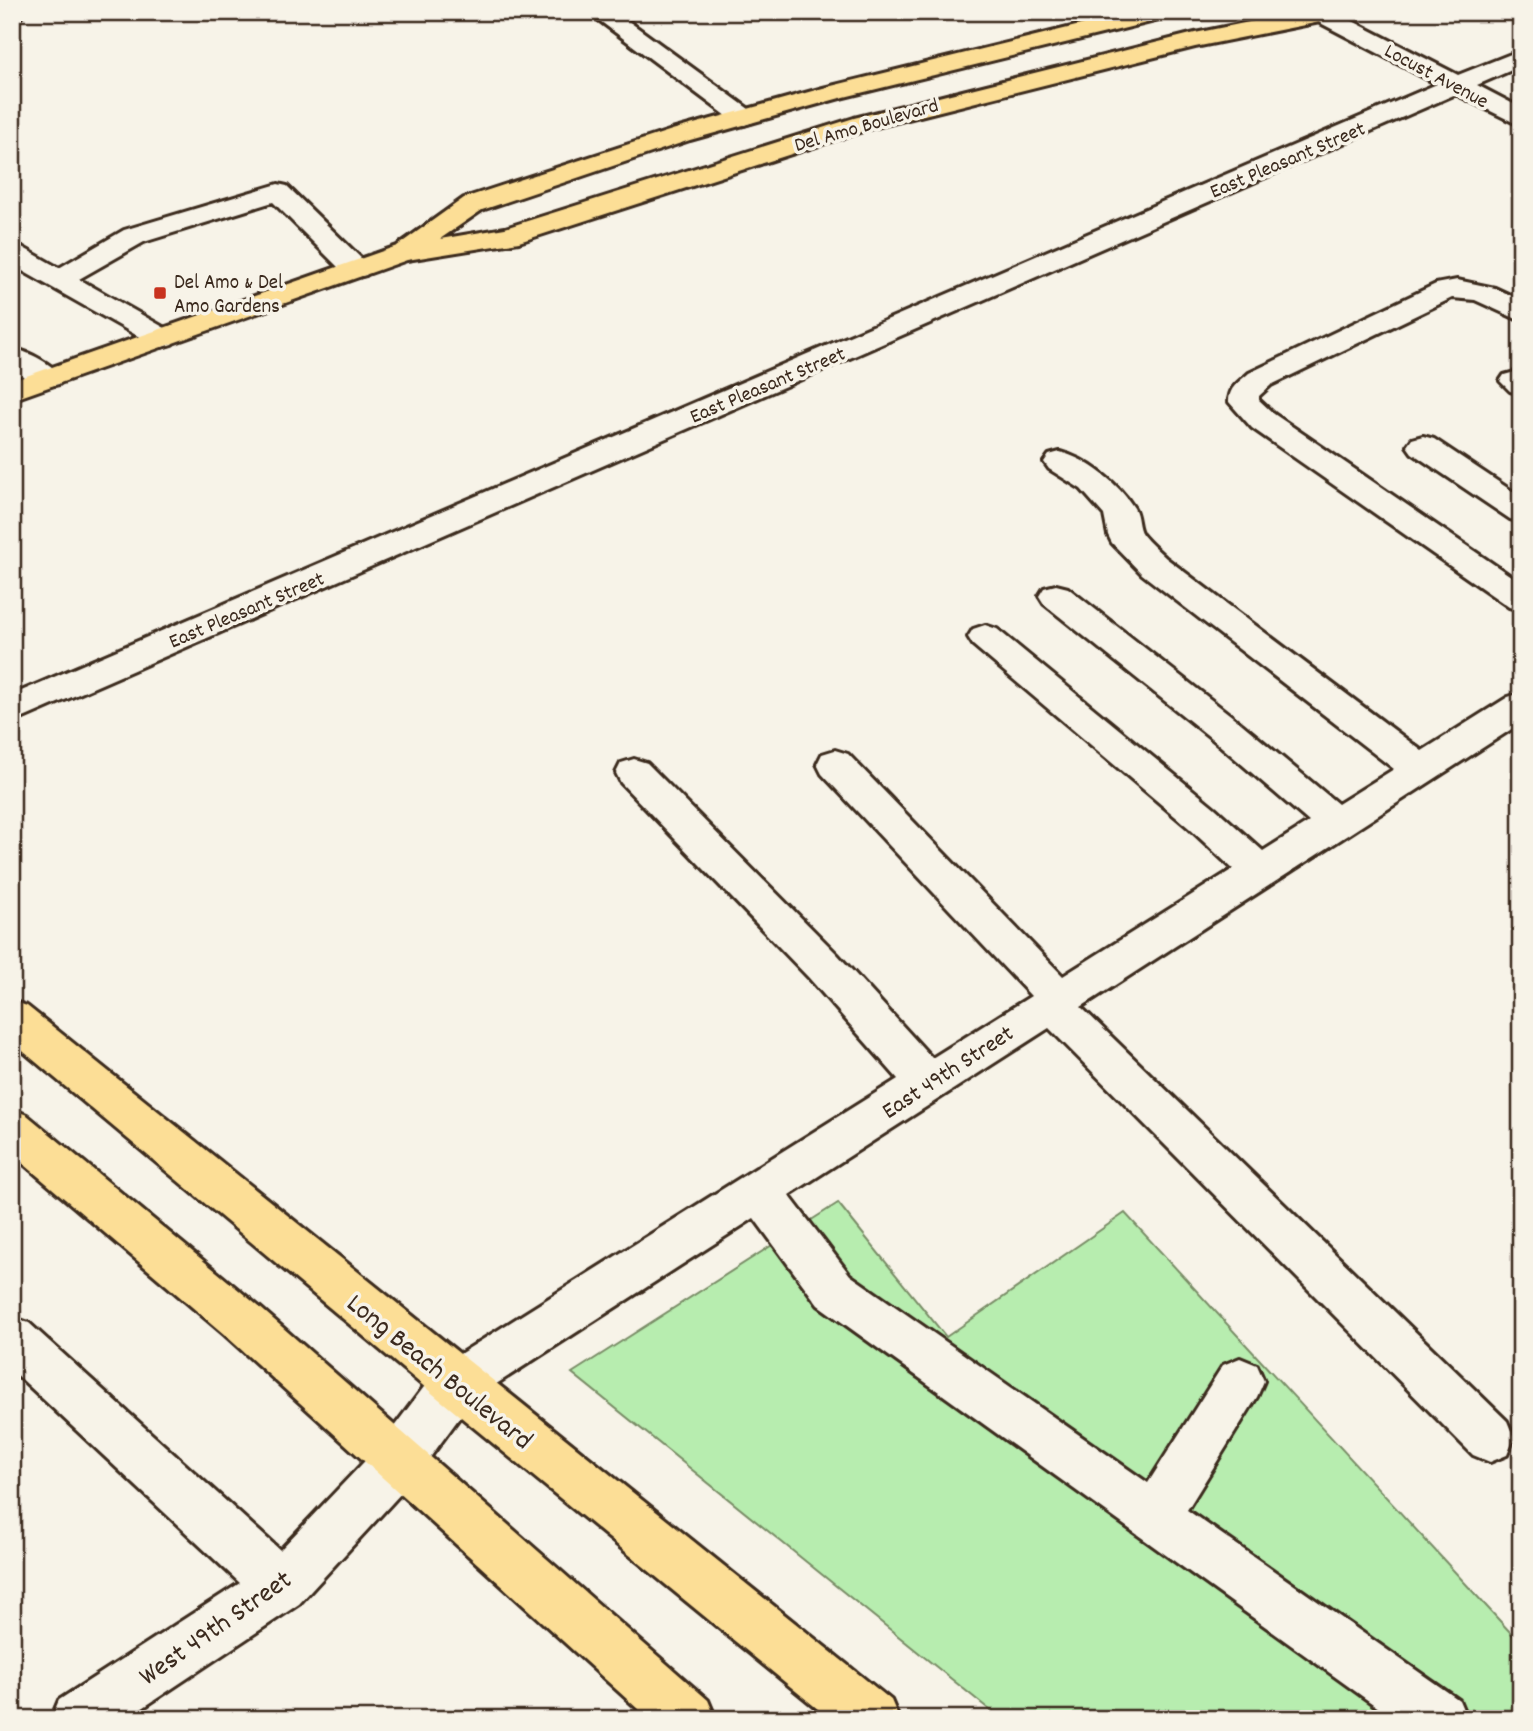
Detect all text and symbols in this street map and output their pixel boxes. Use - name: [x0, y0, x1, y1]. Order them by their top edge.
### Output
- street label: Locust Avenue: [1378, 38, 1493, 118]
- street label: Del Amo Boulevard: [791, 92, 942, 162]
- street label: East Pleasant Street: [1206, 115, 1371, 208]
- place label: Del Amo & Del Amo Gardens: [174, 269, 283, 323]
- marker: Del Amo & Del Amo Gardens: [152, 285, 168, 301]
- street label: East Pleasant Street: [686, 340, 851, 433]
- street label: East Pleasant Street: [165, 565, 330, 658]
- street label: East 49th Street: [876, 1018, 1021, 1129]
- street label: Long Beach Boulevard: [336, 1286, 540, 1462]
- street label: West 49th Street: [132, 1562, 302, 1698]

